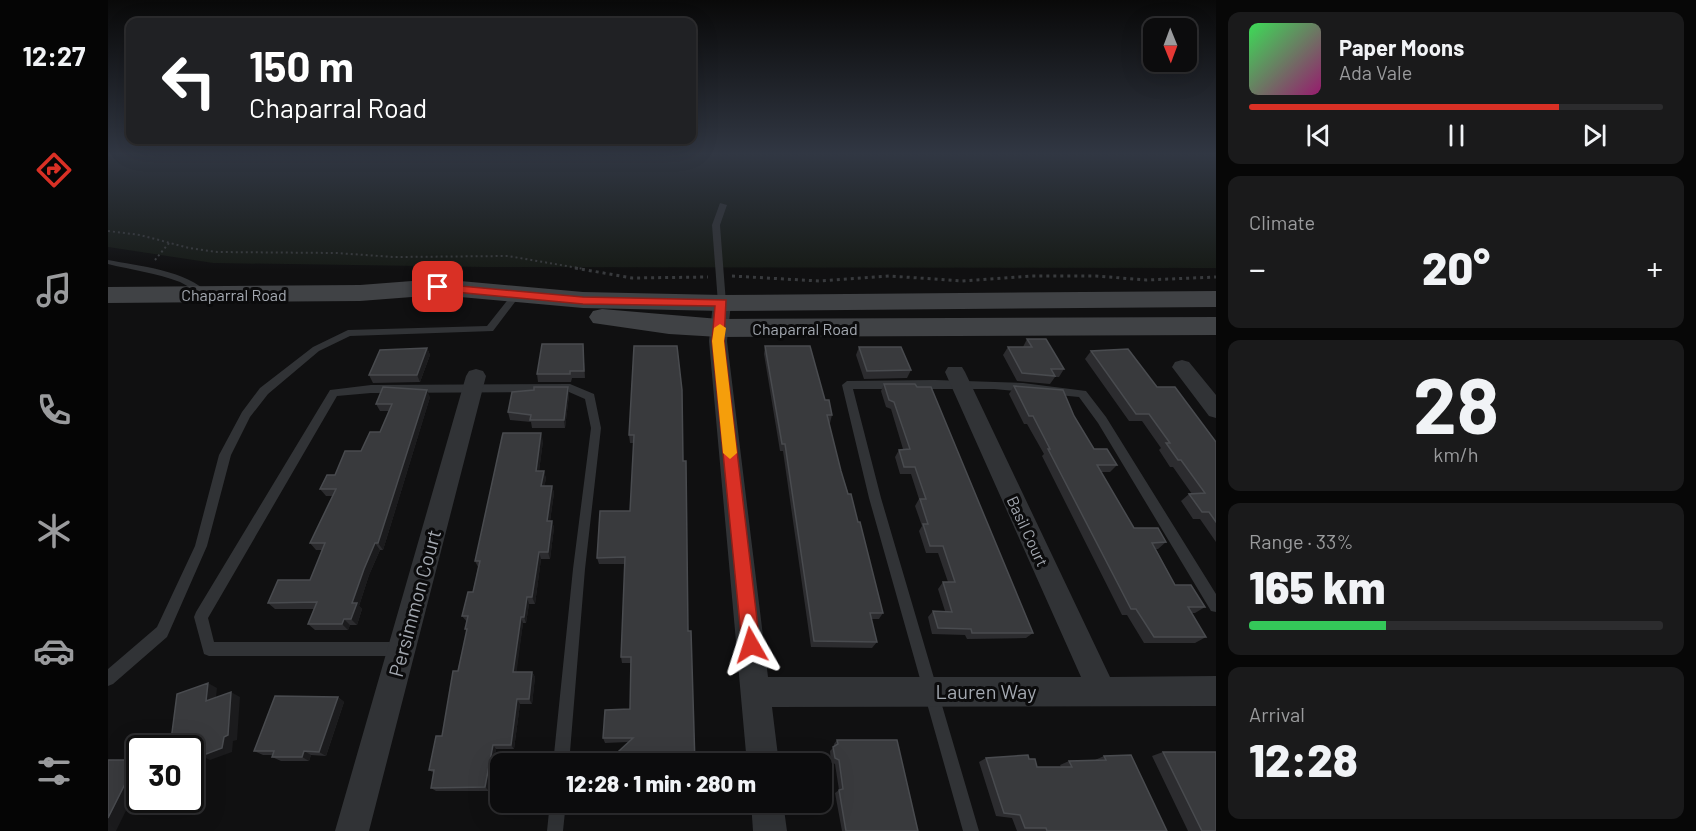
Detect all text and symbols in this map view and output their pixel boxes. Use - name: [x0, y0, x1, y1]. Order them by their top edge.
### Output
- north arrow: [1143, 18, 1197, 72]
- map controls: [1143, 18, 1197, 72]
- text: Paper Moons: [1339, 34, 1464, 60]
- text: 12:27: [22, 39, 86, 71]
- text: 150 m: [249, 40, 354, 90]
- icon: left: [150, 42, 228, 120]
- text: Ada Vale: [1339, 60, 1412, 84]
- text: Chaparral Road: [249, 91, 427, 123]
- icon: previous: [1302, 119, 1335, 152]
- icon: pause: [1440, 119, 1473, 152]
- icon: next: [1578, 119, 1611, 152]
- icon: directions: [33, 149, 75, 191]
- text: Climate: [1249, 210, 1315, 234]
- text: 20°: [1422, 240, 1490, 294]
- text: −: [1249, 248, 1266, 288]
- text: +: [1647, 248, 1663, 288]
- pin: [412, 261, 463, 312]
- icon: music: [33, 269, 75, 311]
- icon: arrive: [421, 270, 454, 303]
- street label: Chaparral Road: [181, 285, 287, 304]
- street label: Chaparral Road: [752, 319, 858, 338]
- text: 28: [1413, 356, 1499, 450]
- icon: phone: [33, 389, 75, 431]
- text: km/h: [1433, 442, 1479, 466]
- street label: Basil Court: [1003, 493, 1053, 569]
- icon: climate: [33, 510, 75, 552]
- street label: Persimmon Court: [383, 527, 445, 679]
- text: Range · 33%: [1249, 529, 1353, 553]
- text: 165 km: [1249, 559, 1385, 613]
- position arrow: [719, 613, 783, 677]
- icon: car: [33, 630, 75, 672]
- street label: Lauren Way: [936, 679, 1036, 703]
- text: Arrival: [1249, 702, 1305, 726]
- text: 12:28: [1249, 732, 1358, 786]
- speed limit sign: 30: [126, 735, 204, 813]
- icon: filters: [33, 750, 75, 792]
- text: 12:28 · 1 min · 280 m: [566, 770, 756, 796]

